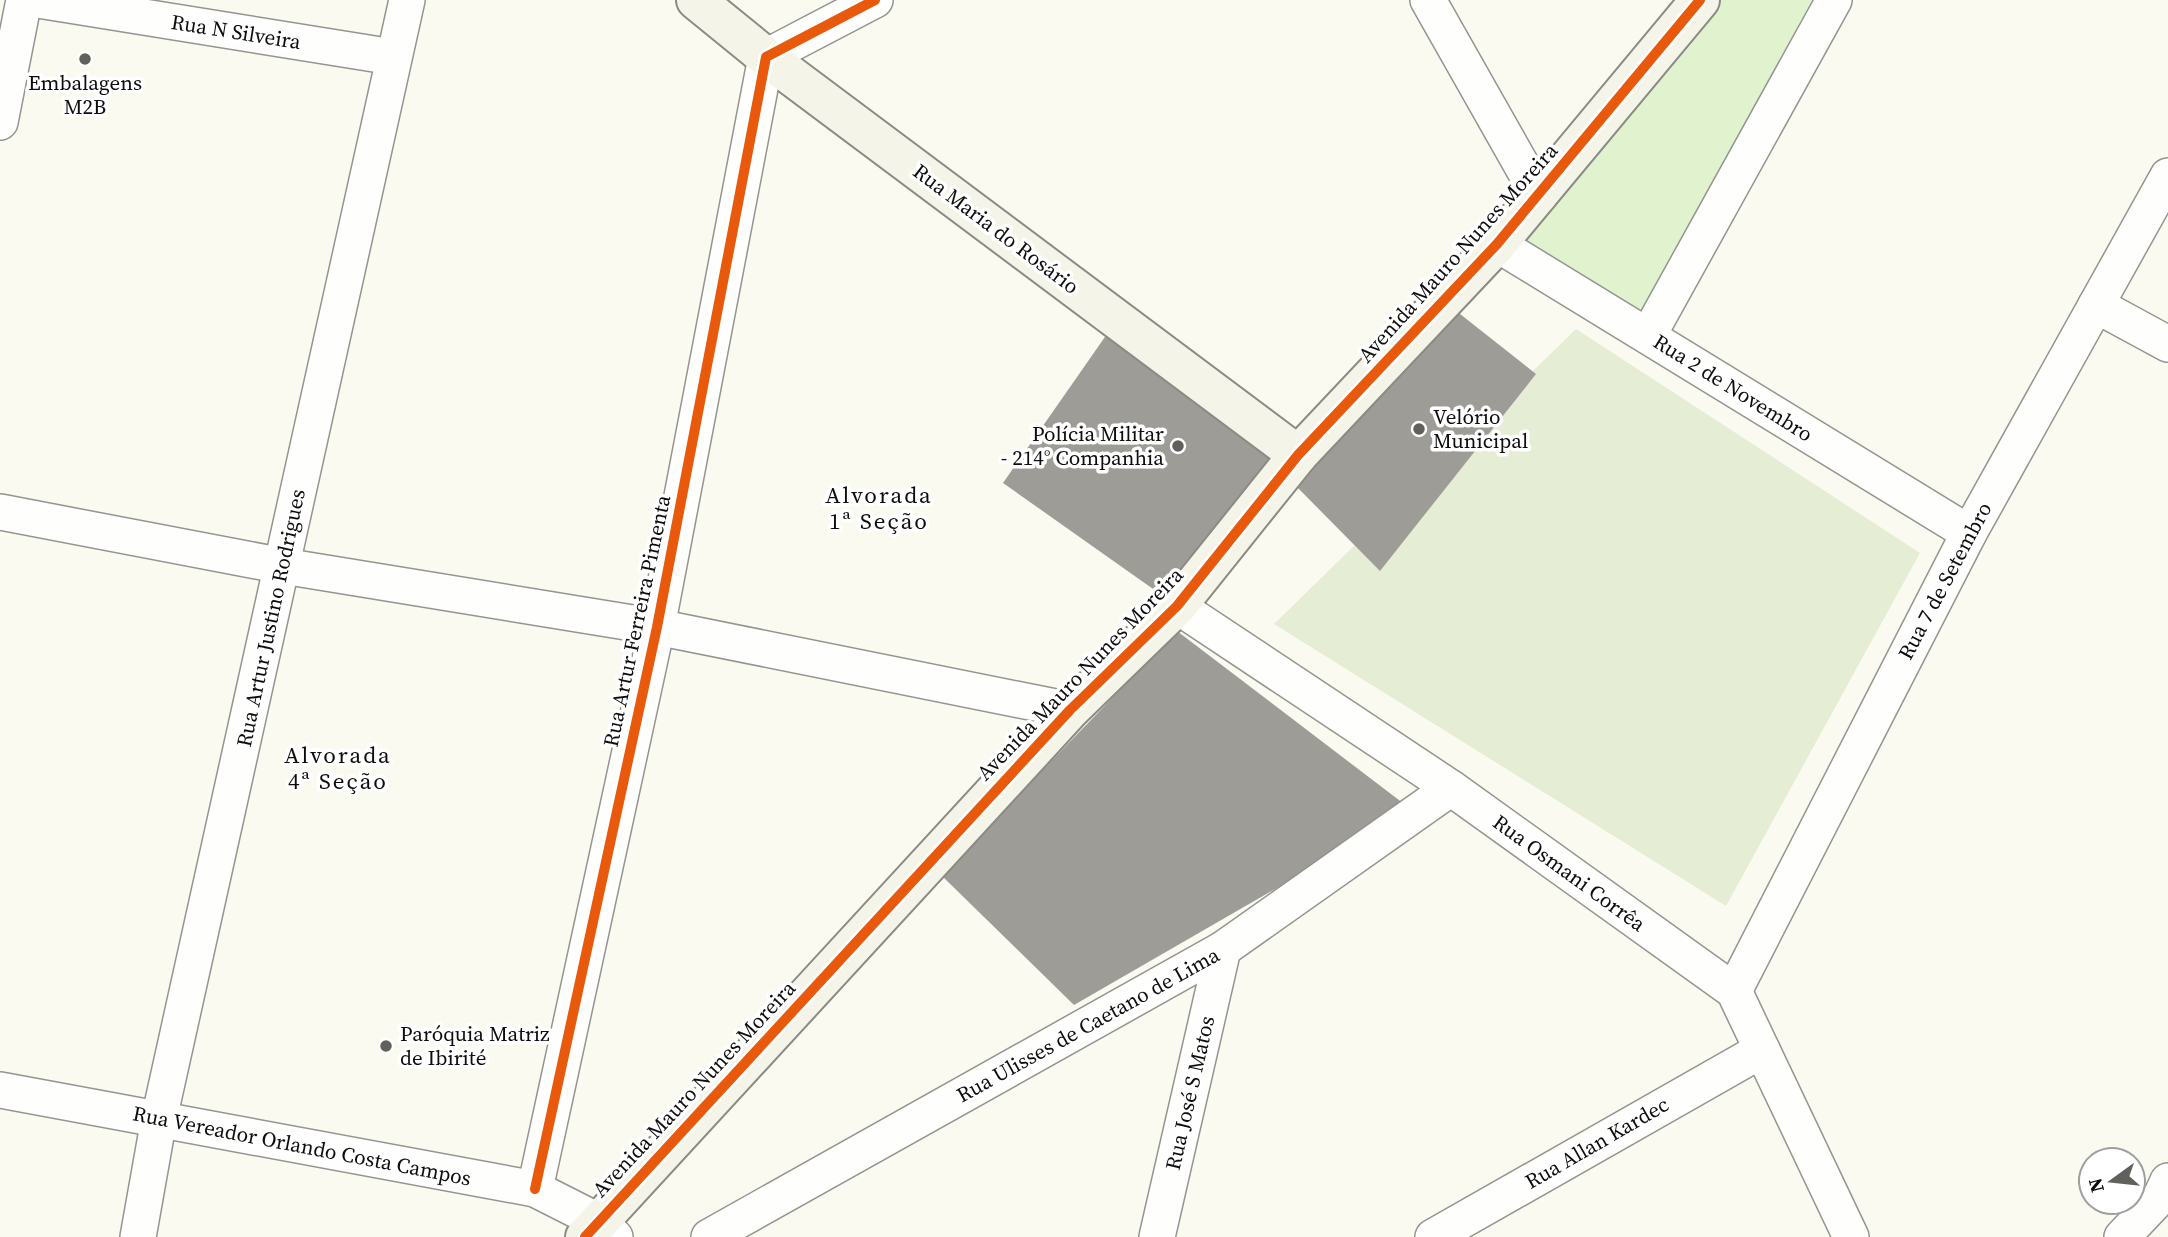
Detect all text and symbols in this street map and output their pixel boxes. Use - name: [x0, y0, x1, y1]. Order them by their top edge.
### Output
- street label: Rua N Silveira: [169, 7, 303, 56]
- marker: Embalagens M2B: [77, 51, 93, 67]
- place label: Embalagens M2B: [28, 68, 142, 121]
- street label: Avenida Mauro Nunes Moreira: [1351, 136, 1564, 369]
- street label: Rua Maria do Rosário: [907, 157, 1085, 301]
- street label: Rua 2 de Novembro: [1648, 327, 1819, 448]
- place label: Velório Municipal: [1433, 402, 1528, 455]
- place label: Polícia Militar - 214° Companhia: [1001, 419, 1164, 472]
- marker: Velório Municipal: [1411, 421, 1427, 437]
- marker: Polícia Militar - 214° Companhia: [1170, 438, 1186, 454]
- district label: Alvorada 1ª Seção: [825, 479, 933, 537]
- street label: Rua Artur Justino Rodrigues: [229, 486, 312, 749]
- street label: Rua Artur Ferreira Pimenta: [596, 492, 677, 749]
- street label: Rua 7 de Setembro: [1891, 497, 1998, 665]
- street label: Avenida Mauro Nunes Moreira: [970, 560, 1190, 787]
- district label: Alvorada 4ª Seção: [284, 739, 392, 797]
- street label: Rua Osmani Corrêa: [1487, 807, 1652, 938]
- street label: Rua Ulisses de Caetano de Lima: [951, 940, 1225, 1109]
- street label: Avenida Mauro Nunes Moreira: [585, 974, 802, 1203]
- street label: Rua José S Matos: [1158, 1013, 1221, 1173]
- place label: Paróquia Matriz de Ibirité: [400, 1019, 550, 1072]
- marker: Paróquia Matriz de Ibirité: [378, 1038, 394, 1054]
- street label: Rua Allan Kardec: [1520, 1090, 1674, 1196]
- street label: Rua Vereador Orlando Costa Campos: [131, 1098, 474, 1193]
- north arrow: [2077, 1146, 2147, 1216]
- text: N: [2081, 1175, 2110, 1195]

